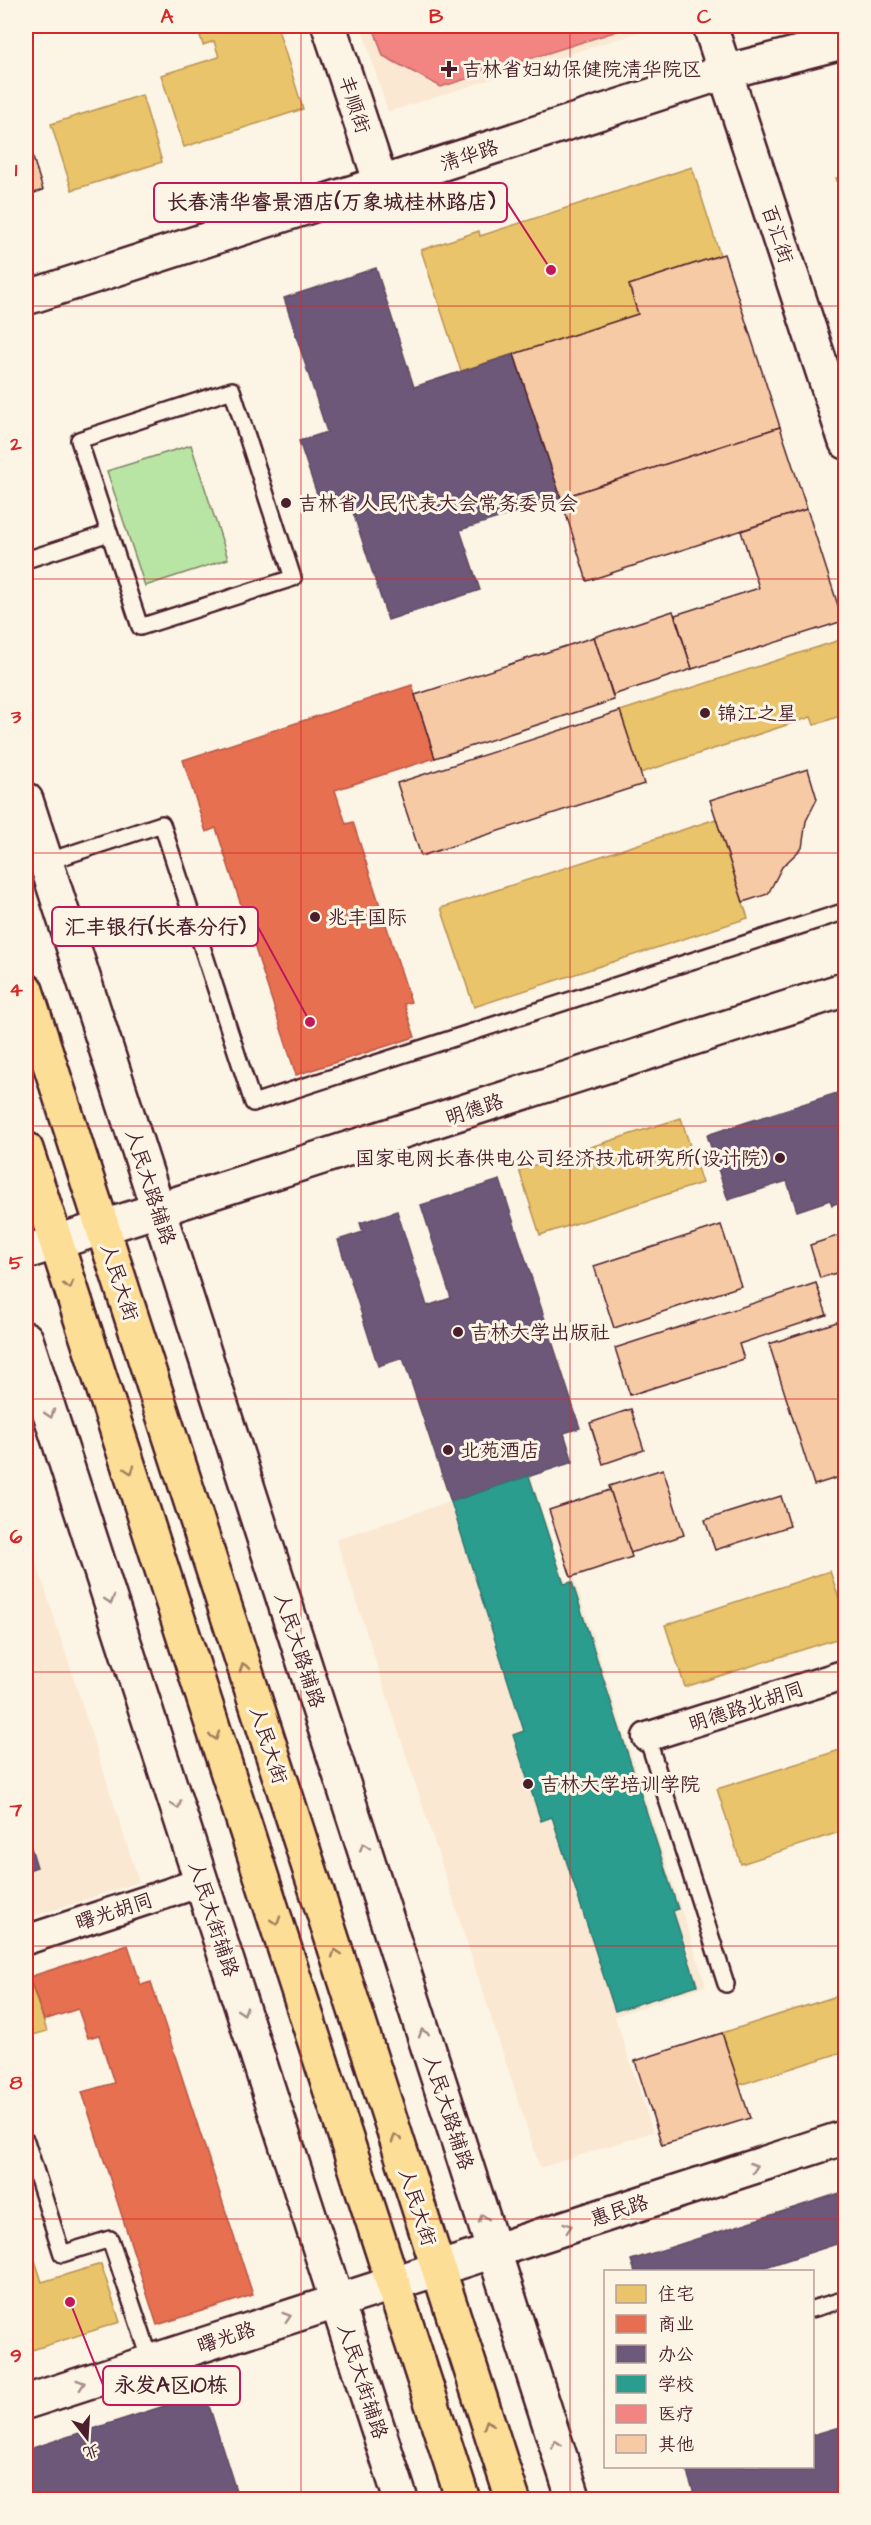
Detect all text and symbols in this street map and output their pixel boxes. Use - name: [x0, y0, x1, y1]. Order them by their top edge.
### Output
- text: A: [161, 3, 174, 31]
- text: B: [429, 3, 444, 31]
- text: C: [697, 3, 712, 31]
- place label: 吉林省妇幼保健院清华院区: [462, 56, 702, 84]
- marker: 吉林省妇幼保健院清华院区: [440, 60, 458, 78]
- street label: 丰顺街: [331, 71, 377, 137]
- street label: 清华路: [436, 133, 503, 179]
- text: 1: [15, 156, 18, 184]
- callout: 长春清华睿景酒店(万象城桂林路店): [154, 183, 507, 222]
- text: 长春清华睿景酒店(万象城桂林路店): [167, 188, 496, 217]
- street label: 百汇街: [754, 201, 800, 267]
- text: 2: [9, 430, 22, 458]
- place label: 吉林省人民代表大会常务委员会: [298, 490, 578, 518]
- marker: 吉林省人民代表大会常务委员会: [279, 496, 293, 510]
- place label: 锦江之星: [717, 700, 797, 728]
- text: 3: [10, 703, 22, 731]
- marker: 锦江之星: [698, 706, 712, 720]
- place label: 兆丰国际: [327, 904, 407, 932]
- callout: 汇丰银行(长春分行): [52, 907, 258, 946]
- marker: 兆丰国际: [308, 910, 322, 924]
- text: 汇丰银行(长春分行): [64, 913, 246, 942]
- text: 4: [9, 976, 23, 1004]
- street label: 明德路: [441, 1087, 508, 1133]
- street label: 人民大路辅路: [118, 1126, 182, 1250]
- place label: 国家电网长春供电公司经济技术研究所(设计院): [355, 1145, 768, 1173]
- marker: 国家电网长春供电公司经济技术研究所(设计院): [773, 1151, 787, 1165]
- street label: 人民大街: [93, 1240, 145, 1325]
- text: 5: [9, 1249, 24, 1277]
- one-way arrow: [62, 1279, 75, 1290]
- place label: 吉林大学出版社: [470, 1319, 610, 1347]
- marker: 吉林大学出版社: [451, 1325, 465, 1339]
- one-way arrow: [43, 1408, 55, 1419]
- place label: 北苑酒店: [460, 1437, 540, 1465]
- marker: 北苑酒店: [441, 1443, 455, 1457]
- one-way arrow: [122, 1464, 135, 1475]
- text: 6: [10, 1523, 23, 1551]
- street label: 人民大路辅路: [267, 1589, 331, 1713]
- one-way arrow: [103, 1594, 115, 1605]
- one-way arrow: [239, 1662, 251, 1673]
- street label: 明德路北胡同: [685, 1675, 808, 1739]
- street label: 人民大街: [242, 1703, 294, 1788]
- one-way arrow: [208, 1730, 221, 1741]
- place label: 吉林大学培训学院: [540, 1771, 700, 1799]
- marker: 吉林大学培训学院: [521, 1777, 535, 1791]
- text: 7: [9, 1796, 23, 1824]
- one-way arrow: [170, 1799, 182, 1810]
- one-way arrow: [358, 1842, 371, 1853]
- street label: 人民大街辅路: [181, 1858, 245, 1982]
- street label: 曙光胡同: [72, 1886, 157, 1938]
- one-way arrow: [268, 1915, 281, 1926]
- one-way arrow: [331, 1948, 343, 1959]
- one-way arrow: [236, 2005, 249, 2016]
- one-way arrow: [418, 2028, 431, 2039]
- street label: 人民大路辅路: [416, 2051, 480, 2175]
- text: 8: [10, 2069, 23, 2097]
- one-way arrow: [391, 2133, 403, 2144]
- one-way arrow: [748, 2162, 759, 2174]
- street label: 人民大街: [391, 2165, 443, 2250]
- street label: 惠民路: [586, 2188, 653, 2234]
- one-way arrow: [478, 2213, 490, 2224]
- one-way arrow: [562, 2222, 573, 2234]
- legend: [604, 2270, 814, 2468]
- text: 住宅: [658, 2282, 694, 2307]
- one-way arrow: [281, 2312, 292, 2324]
- text: 商业: [658, 2312, 694, 2337]
- street label: 曙光路: [193, 2315, 260, 2361]
- street label: 人民大街辅路: [330, 2320, 394, 2444]
- text: 9: [10, 2342, 22, 2370]
- text: 办公: [658, 2342, 694, 2367]
- callout: 永发A区10栋: [103, 2366, 240, 2405]
- text: 永发A区10栋: [114, 2371, 228, 2400]
- text: 学校: [658, 2372, 694, 2397]
- one-way arrow: [75, 2378, 86, 2391]
- text: 医疗: [658, 2402, 694, 2427]
- north arrow: [57, 2408, 117, 2468]
- one-way arrow: [483, 2419, 495, 2430]
- text: 其他: [658, 2432, 694, 2457]
- text: 北: [80, 2439, 102, 2464]
- one-way arrow: [551, 2439, 563, 2450]

